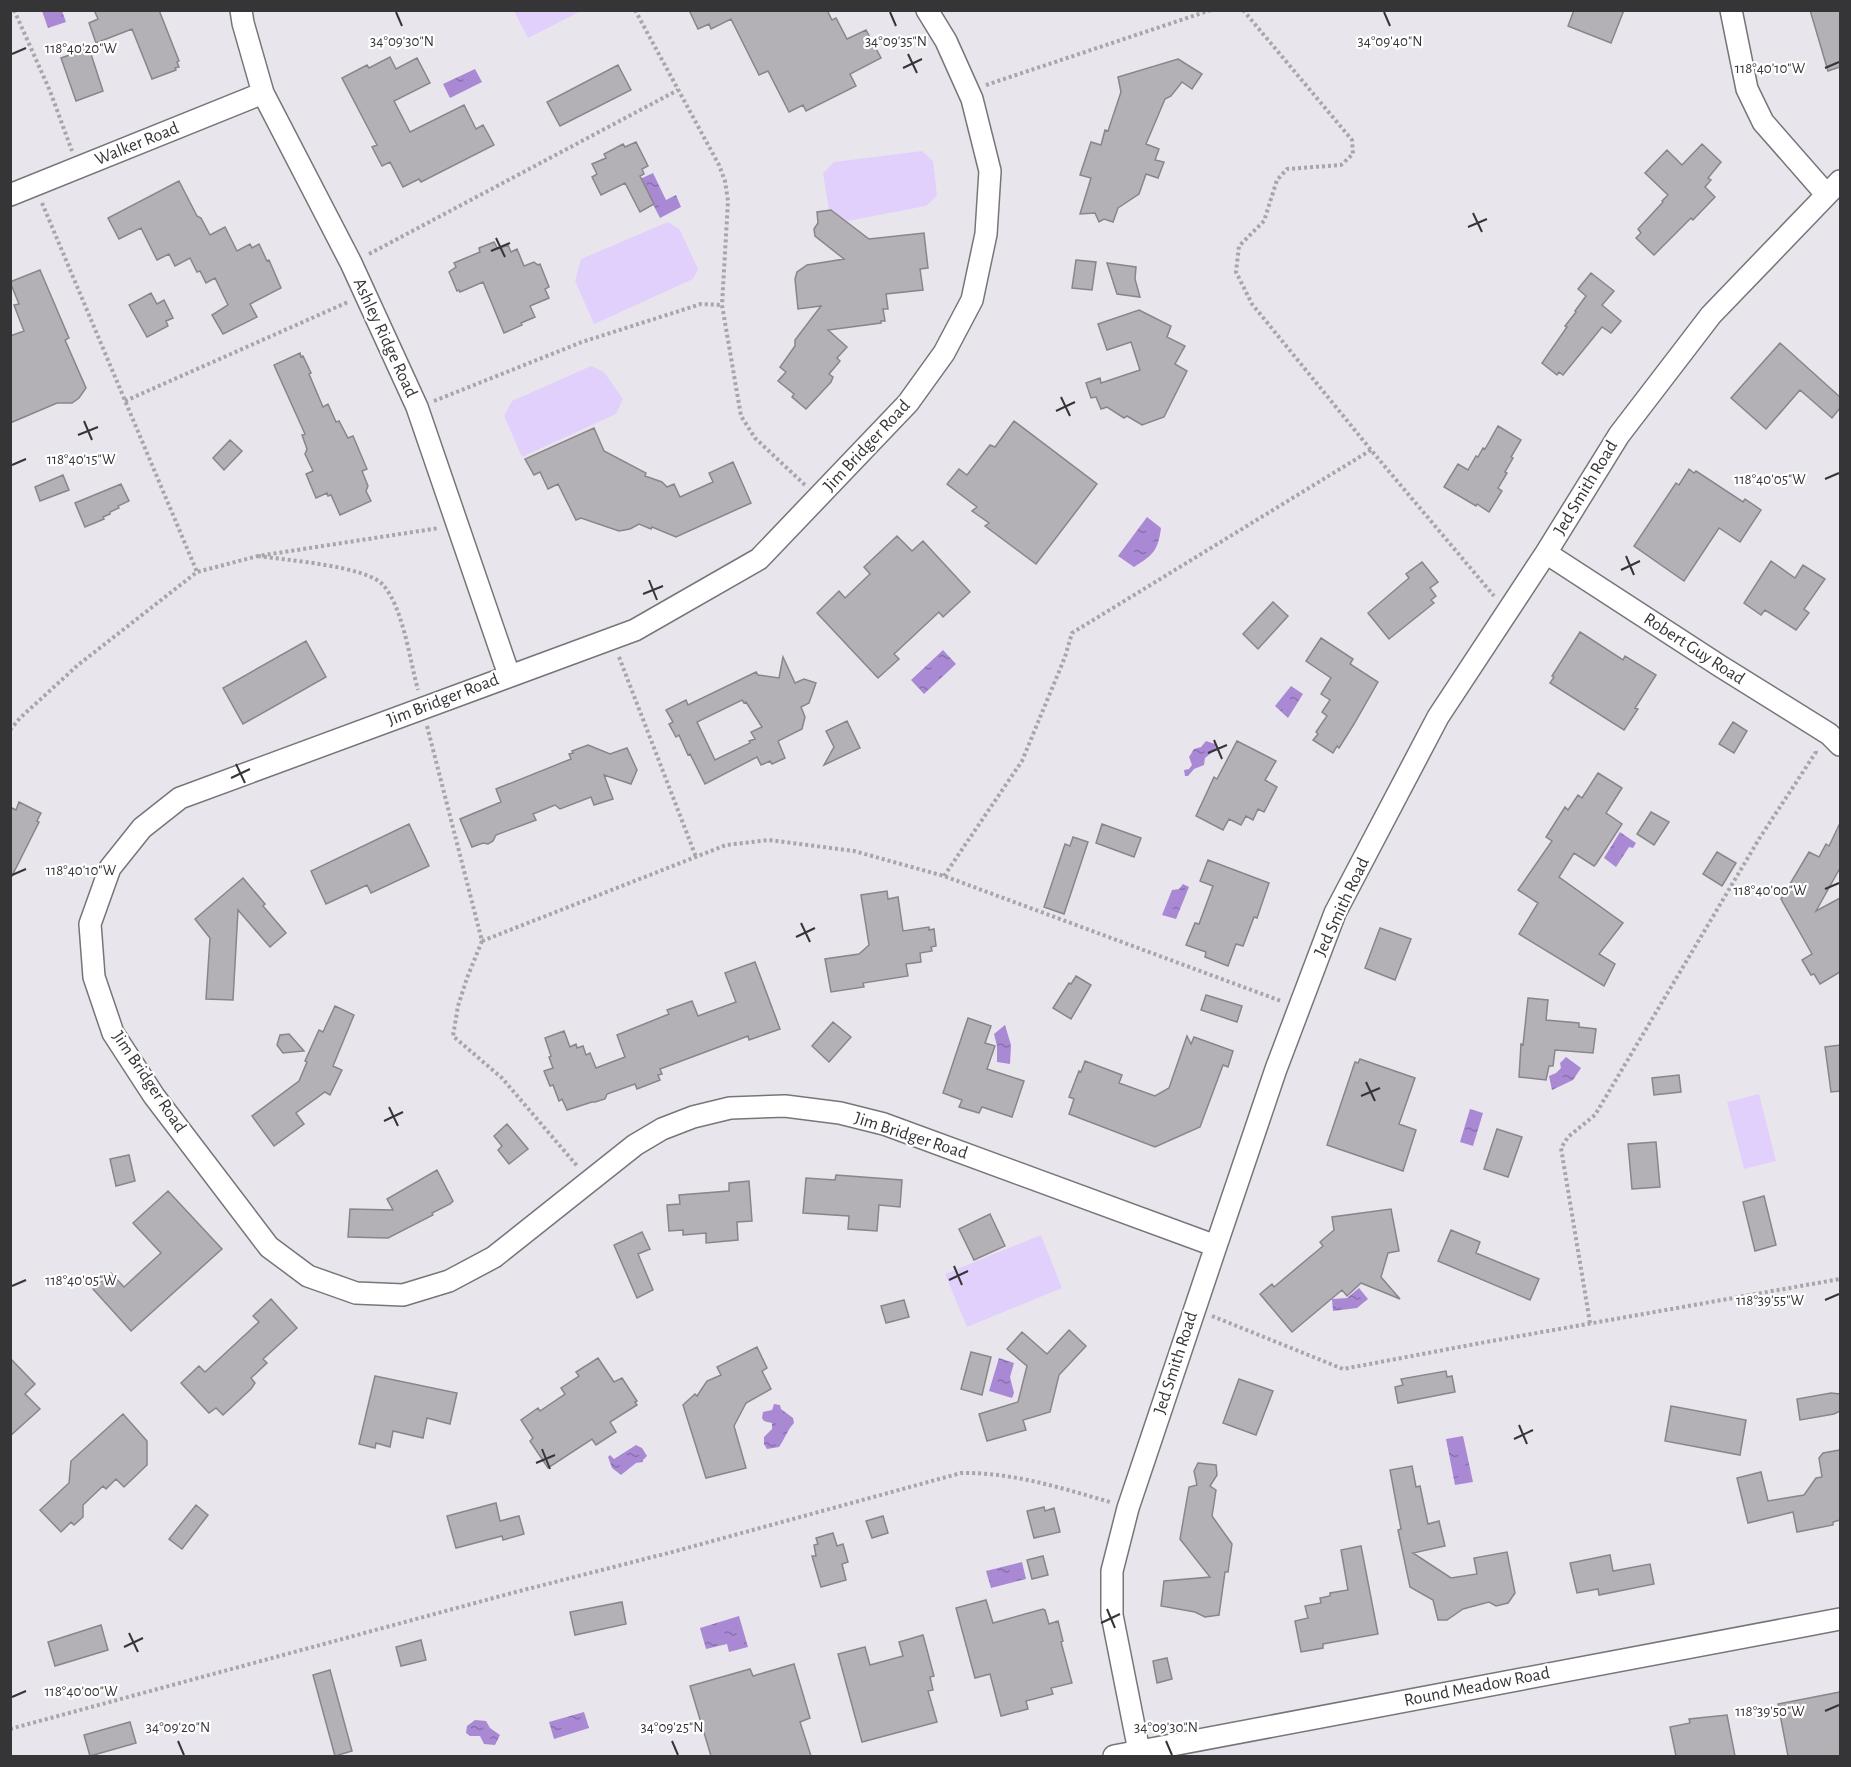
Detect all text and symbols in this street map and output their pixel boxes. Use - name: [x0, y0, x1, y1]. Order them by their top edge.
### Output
- text: 34°09'30"N: [370, 34, 434, 49]
- text: 34°09'35"N: [865, 34, 927, 49]
- text: 34°09'40"N: [1358, 34, 1422, 49]
- text: 118°40'20"W: [45, 41, 118, 56]
- text: 118°40'10"W: [1735, 61, 1806, 76]
- street label: Walker Road: [93, 119, 181, 169]
- street label: Ashley Ridge Road: [350, 276, 420, 400]
- street label: Jim Bridger Road: [820, 397, 914, 495]
- street label: Jed Smith Road: [1551, 438, 1621, 538]
- text: 118°40'15"W: [47, 452, 116, 467]
- text: 118°40'05"W: [1734, 472, 1806, 487]
- street label: Robert Guy Road: [1640, 610, 1748, 688]
- street label: Jim Bridger Road: [385, 670, 501, 730]
- street label: Jed Smith Road: [1311, 855, 1373, 959]
- text: 118°40'10"W: [46, 863, 117, 878]
- text: 118°40'00"W: [1733, 883, 1807, 898]
- street label: Jim Bridger Road: [109, 1028, 189, 1136]
- street label: Jim Bridger Road: [852, 1109, 970, 1163]
- text: 118°40'05"W: [45, 1273, 117, 1288]
- text: 118°39'55"W: [1736, 1293, 1805, 1308]
- street label: Jed Smith Road: [1151, 1309, 1201, 1417]
- street label: Round Meadow Road: [1403, 1664, 1551, 1710]
- text: 118°40'00"W: [44, 1684, 118, 1699]
- text: 118°39'50"W: [1735, 1704, 1805, 1719]
- text: 34°09'20"N: [146, 1720, 210, 1735]
- text: 34°09'25"N: [641, 1720, 703, 1735]
- text: 34°09'30"N: [1134, 1720, 1198, 1735]

